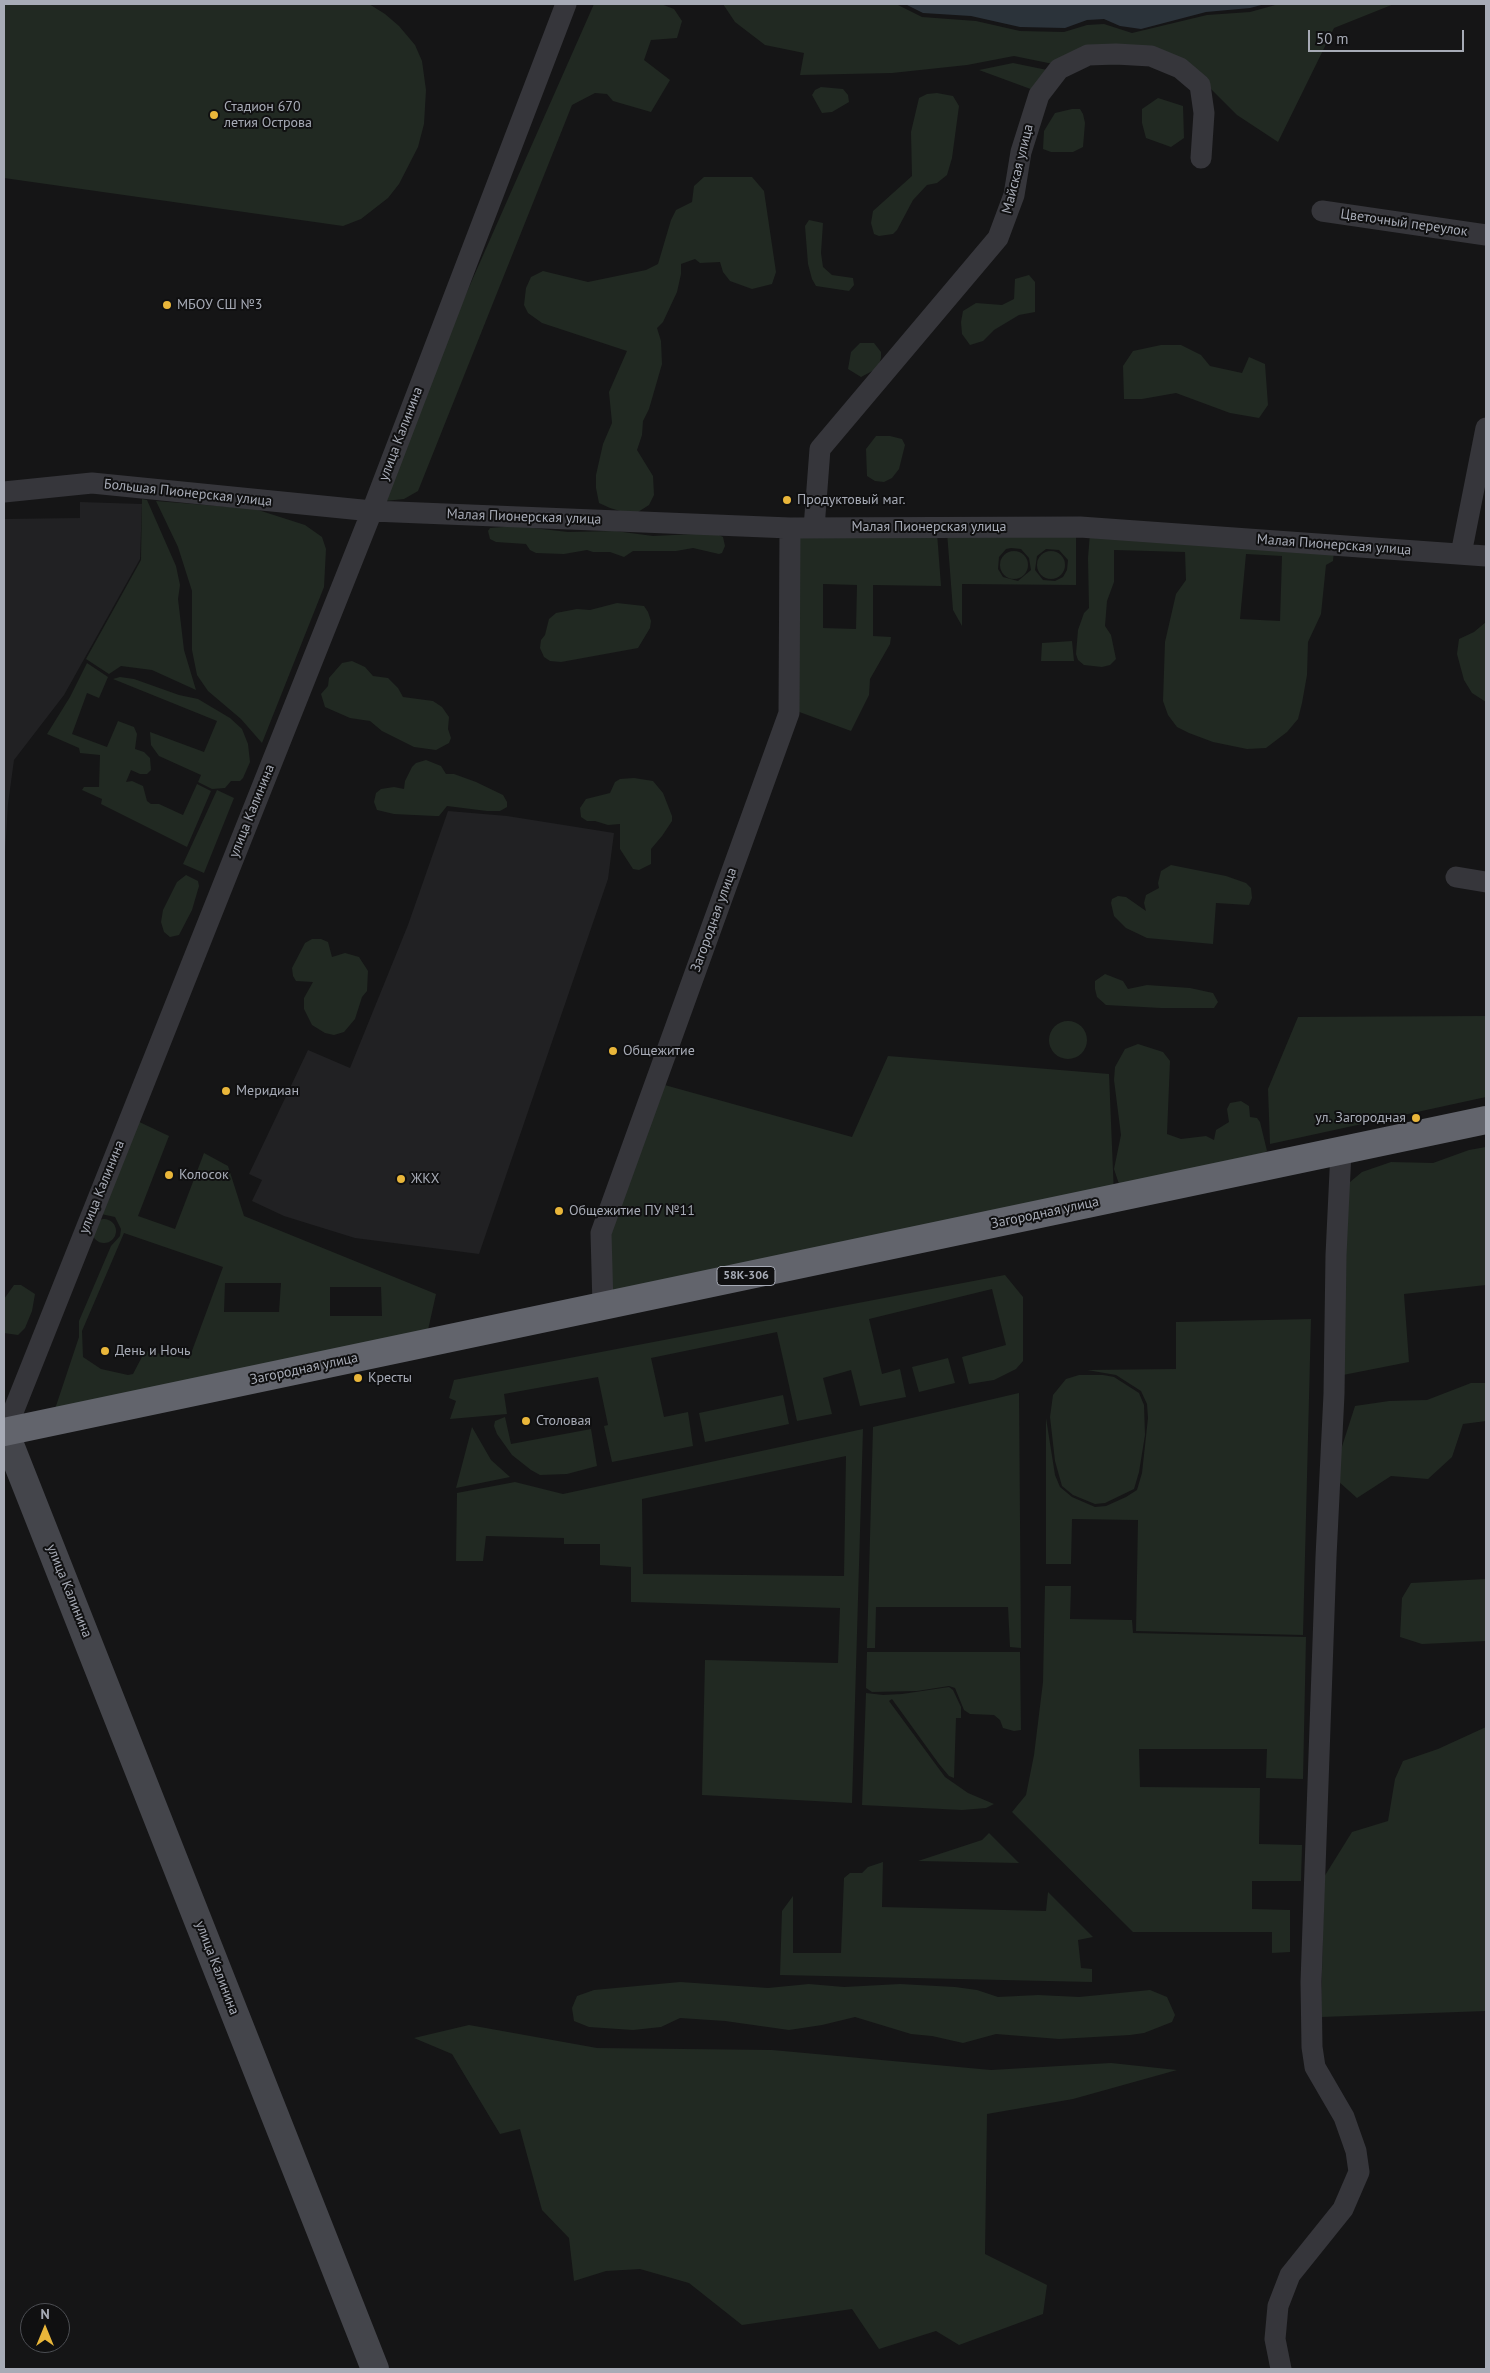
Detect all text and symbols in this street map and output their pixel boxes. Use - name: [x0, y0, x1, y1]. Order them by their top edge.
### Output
- scale bar: [1310, 20, 1466, 52]
- text: 50 m: [1316, 29, 1349, 48]
- place label: Стадион 670 летия Острова: [224, 99, 312, 132]
- marker: Стадион 670 летия Острова: [208, 109, 220, 121]
- street label: Майская улица: [999, 123, 1037, 215]
- street label: Цветочный переулок: [1339, 206, 1469, 240]
- place label: МБОУ СШ №3: [177, 297, 262, 313]
- marker: МБОУ СШ №3: [161, 299, 173, 311]
- street label: улица Калинина: [375, 385, 427, 483]
- street label: Большая Пионерская улица: [103, 476, 273, 510]
- place label: Продуктовый маг.: [797, 492, 906, 508]
- marker: Продуктовый маг.: [781, 494, 793, 506]
- street label: Малая Пионерская улица: [446, 506, 602, 528]
- street label: Малая Пионерская улица: [852, 519, 1006, 535]
- street label: Малая Пионерская улица: [1256, 531, 1412, 559]
- street label: улица Калинина: [226, 762, 278, 860]
- street label: Загородная улица: [687, 865, 741, 975]
- place label: Общежитие: [623, 1043, 695, 1059]
- marker: Общежитие: [607, 1045, 619, 1057]
- place label: Меридиан: [236, 1083, 299, 1099]
- marker: Меридиан: [220, 1085, 232, 1097]
- place label: ул. Загородная: [1315, 1110, 1406, 1126]
- marker: ул. Загородная: [1410, 1112, 1422, 1124]
- street label: улица Калинина: [76, 1138, 128, 1236]
- place label: Колосок: [179, 1167, 229, 1183]
- marker: Колосок: [163, 1169, 175, 1181]
- place label: ЖКХ: [411, 1171, 439, 1187]
- marker: ЖКХ: [395, 1173, 407, 1185]
- street label: Загородная улица: [989, 1193, 1101, 1233]
- place label: Общежитие ПУ №11: [569, 1203, 695, 1219]
- marker: Общежитие ПУ №11: [553, 1205, 565, 1217]
- road number: 58К-306: [717, 1266, 775, 1285]
- place label: День и Ночь: [115, 1343, 191, 1359]
- marker: День и Ночь: [99, 1345, 111, 1357]
- street label: Загородная улица: [248, 1349, 360, 1389]
- place label: Кресты: [368, 1370, 412, 1386]
- marker: Кресты: [352, 1372, 364, 1384]
- place label: Столовая: [536, 1413, 591, 1429]
- marker: Столовая: [520, 1415, 532, 1427]
- street label: улица Калинина: [43, 1542, 95, 1640]
- street label: улица Калинина: [191, 1919, 243, 2017]
- north arrow: [20, 2303, 70, 2353]
- text: N: [40, 2305, 50, 2323]

